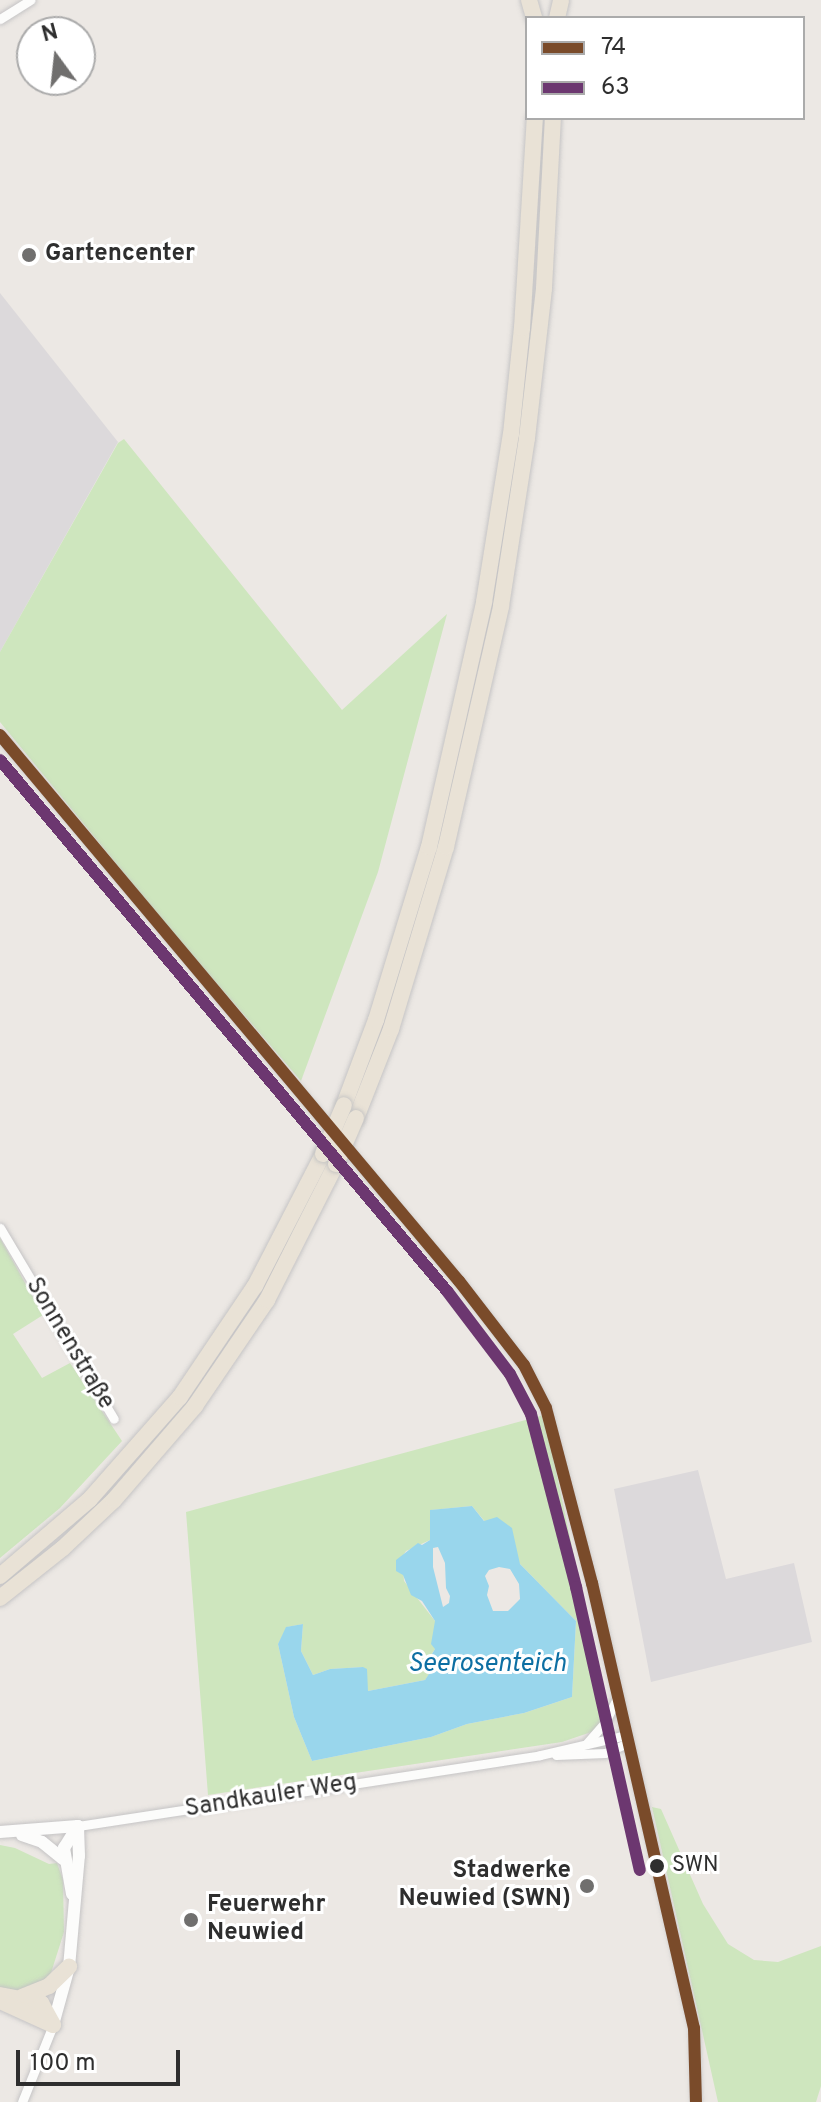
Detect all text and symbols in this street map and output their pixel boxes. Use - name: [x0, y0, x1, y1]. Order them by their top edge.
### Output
- north arrow: [16, 16, 96, 96]
- legend: [525, 16, 805, 120]
- text: N: [39, 19, 61, 49]
- text: 74: [601, 33, 626, 63]
- text: 63: [601, 73, 630, 103]
- place label: Gartencenter: [45, 241, 195, 269]
- marker: Gartencenter: [20, 246, 38, 264]
- street label: Sonnenstraße: [18, 1273, 120, 1415]
- water label: Seerosenteich: [408, 1649, 566, 1681]
- street label: Sandkauler Weg: [183, 1769, 359, 1825]
- place label: SWN: [672, 1853, 719, 1879]
- place label: Stadwerke Neuwied (SWN): [398, 1858, 571, 1914]
- marker: SWN: [649, 1858, 665, 1874]
- marker: Stadwerke Neuwied (SWN): [578, 1877, 596, 1895]
- place label: Feuerwehr Neuwied: [207, 1892, 325, 1948]
- marker: Feuerwehr Neuwied: [182, 1911, 200, 1929]
- scale bar: [20, 2034, 184, 2084]
- text: 100 m: [30, 2049, 96, 2079]

